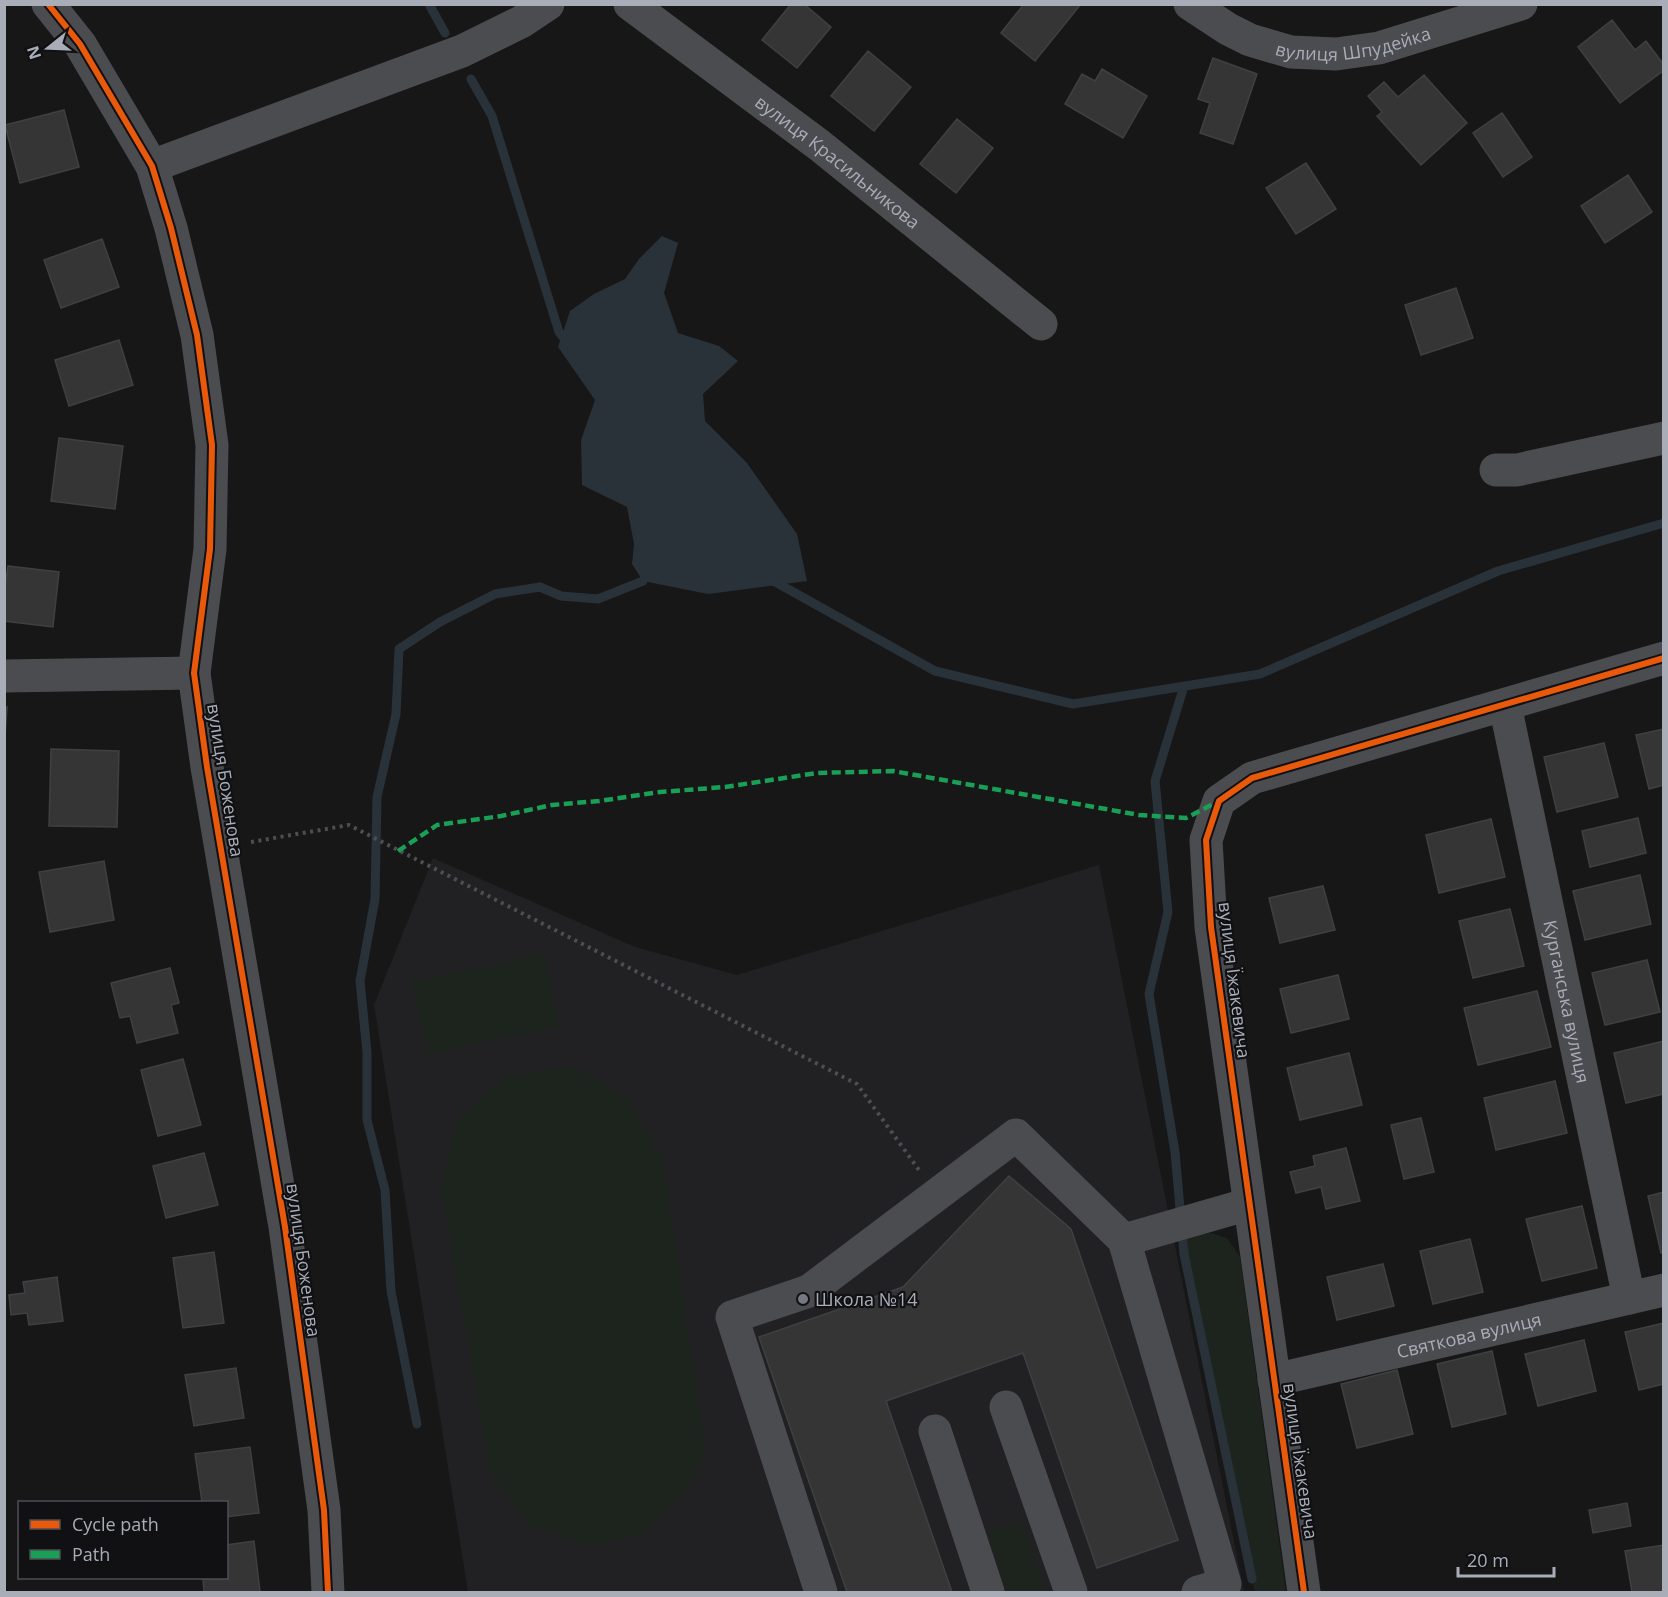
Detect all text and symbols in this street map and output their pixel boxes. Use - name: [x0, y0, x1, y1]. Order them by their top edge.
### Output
- north arrow: [18, 18, 78, 78]
- street label: вулиця Шпудейка: [1273, 21, 1433, 66]
- text: N: [21, 43, 46, 62]
- street label: вулиця Красильникова: [750, 90, 925, 234]
- street label: вулиця Боженова: [202, 702, 250, 858]
- street label: вулиця Їжакевича: [1213, 900, 1257, 1060]
- street label: Курганська вулиця: [1538, 918, 1596, 1085]
- street label: вулиця Боженова: [281, 1182, 327, 1338]
- place label: Школа №14: [815, 1287, 918, 1311]
- marker: Школа №14: [796, 1292, 810, 1306]
- street label: Святкова вулиця: [1394, 1307, 1544, 1363]
- street label: вулиця Їжакевича: [1278, 1381, 1324, 1541]
- legend: [18, 1501, 228, 1579]
- text: Cycle path: [72, 1512, 159, 1536]
- scale bar: [1458, 1540, 1554, 1578]
- text: Path: [72, 1542, 110, 1566]
- text: 20 m: [1467, 1548, 1509, 1572]

